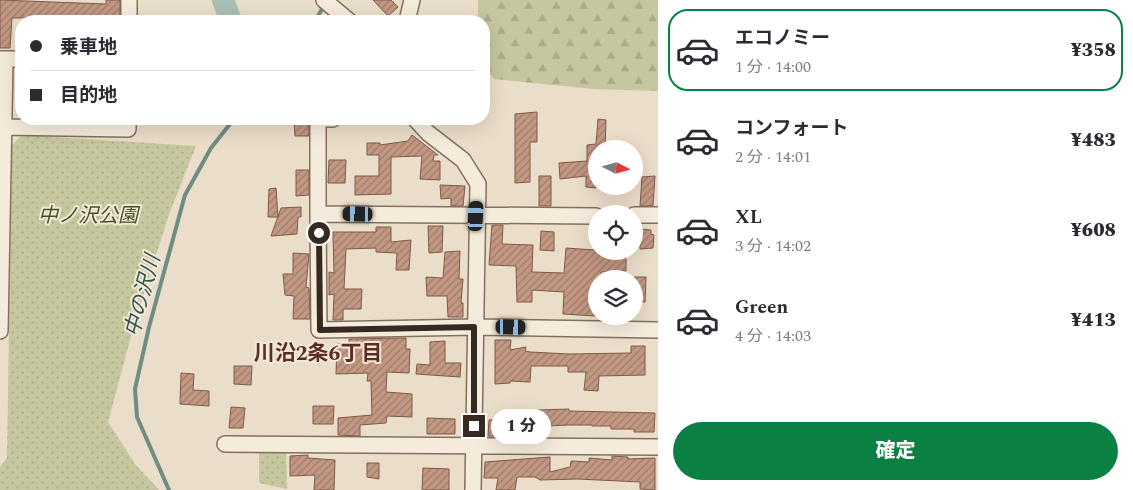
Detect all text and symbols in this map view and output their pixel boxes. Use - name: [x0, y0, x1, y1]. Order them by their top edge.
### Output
- text: エコノミー: [735, 24, 830, 53]
- icon: car: [675, 28, 720, 73]
- text: 乗車地: [60, 33, 117, 62]
- text: ¥358: [1070, 36, 1116, 65]
- text: 1 分 · 14:00: [735, 55, 811, 79]
- text: 目的地: [60, 81, 117, 110]
- text: コンフォート: [735, 114, 848, 143]
- icon: car: [675, 118, 720, 163]
- text: ¥483: [1070, 126, 1116, 155]
- north arrow: [588, 140, 642, 195]
- map controls: [588, 140, 643, 325]
- text: 2 分 · 14:01: [735, 145, 811, 169]
- park label: 中ノ沢公園: [38, 201, 141, 231]
- car: [467, 201, 484, 231]
- text: XL: [735, 203, 762, 232]
- button: locate: [588, 205, 643, 260]
- car: [342, 206, 373, 222]
- icon: car: [675, 208, 720, 253]
- text: ¥608: [1070, 216, 1116, 245]
- route start: [308, 222, 330, 244]
- text: 3 分 · 14:02: [735, 234, 811, 258]
- water label: 中の沢川: [117, 249, 170, 341]
- button: layers: [588, 270, 643, 325]
- text: Green: [735, 293, 788, 322]
- icon: car: [675, 298, 720, 343]
- text: ¥413: [1070, 306, 1116, 335]
- car: [495, 319, 526, 335]
- text: 4 分 · 14:03: [735, 324, 811, 348]
- district label: 川沿2条6丁目: [254, 338, 382, 370]
- callout: 1 分: [492, 408, 552, 444]
- text: 1 分: [506, 414, 536, 438]
- route end: [463, 415, 485, 437]
- button: 確定: [673, 422, 1118, 480]

